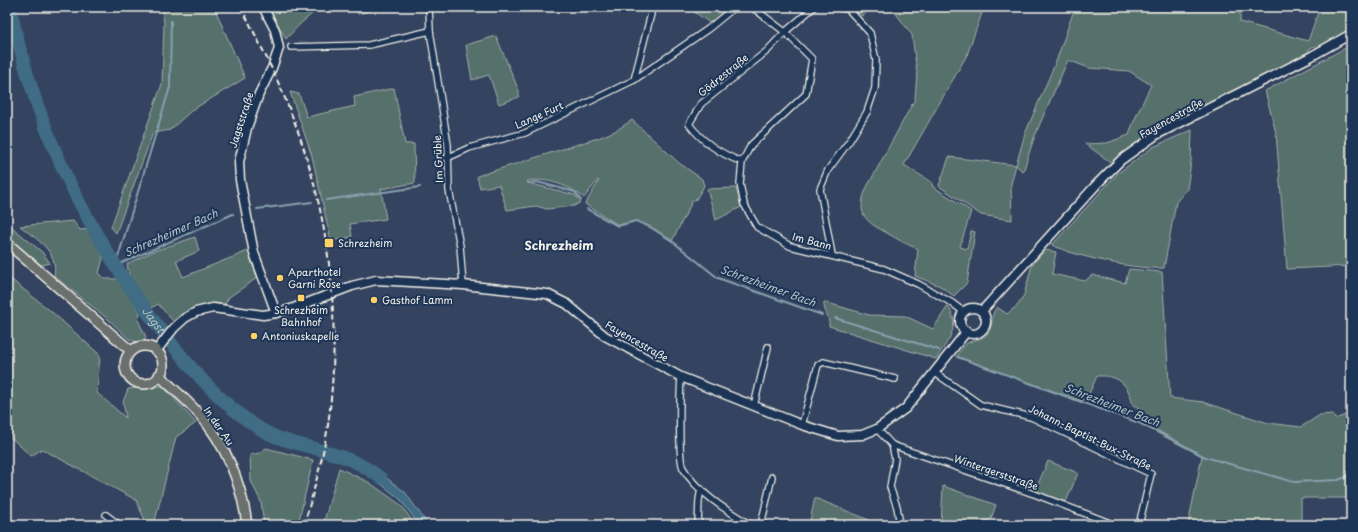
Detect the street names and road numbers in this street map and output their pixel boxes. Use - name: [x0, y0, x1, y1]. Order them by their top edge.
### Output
- street label: Gödrestraße: [694, 50, 751, 100]
- street label: Jagststraße: [224, 90, 257, 150]
- street label: Fayencestraße: [1136, 94, 1206, 142]
- street label: Lange Furt: [512, 97, 566, 132]
- street label: Im Grüble: [429, 134, 446, 183]
- street label: Im Bann: [791, 228, 834, 253]
- street label: Fayencestraße: [602, 316, 672, 366]
- street label: Johann-Baptist-Bux-Straße: [1026, 400, 1154, 473]
- street label: In der Au: [200, 403, 238, 448]
- street label: Wintergerststraße: [952, 450, 1040, 493]

